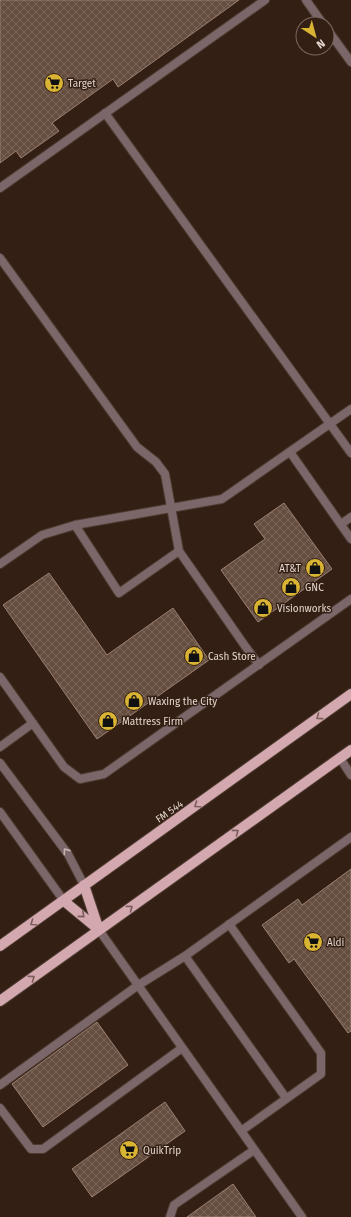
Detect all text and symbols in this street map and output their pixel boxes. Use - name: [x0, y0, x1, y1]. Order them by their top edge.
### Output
- north arrow: [295, 16, 335, 56]
- text: N: [314, 36, 327, 51]
- supermarket icon: Target: [43, 72, 65, 94]
- place label: Target: [68, 78, 96, 90]
- shop icon: AT&T: [304, 557, 326, 579]
- place label: AT&T: [279, 563, 302, 575]
- shop icon: GNC: [280, 576, 302, 598]
- place label: GNC: [305, 582, 324, 594]
- shop icon: Visionworks: [252, 597, 274, 619]
- place label: Visionworks: [277, 603, 332, 615]
- shop icon: Cash Store: [183, 645, 205, 667]
- place label: Cash Store: [208, 651, 256, 663]
- shop icon: Waxing the City: [123, 690, 145, 712]
- place label: Waxing the City: [148, 696, 217, 708]
- shop icon: Mattress Firm: [97, 710, 119, 732]
- one-way arrow: [317, 712, 324, 719]
- place label: Mattress Firm: [122, 716, 183, 728]
- street label: FM 544: [154, 798, 186, 826]
- one-way arrow: [194, 800, 201, 807]
- one-way arrow: [232, 829, 239, 837]
- one-way arrow: [63, 848, 71, 855]
- one-way arrow: [126, 905, 133, 912]
- one-way arrow: [77, 911, 84, 918]
- one-way arrow: [30, 918, 37, 925]
- supermarket icon: Aldi: [302, 931, 324, 953]
- place label: Aldi: [327, 937, 345, 949]
- one-way arrow: [27, 976, 34, 983]
- supermarket icon: QuikTrip: [118, 1139, 140, 1161]
- place label: QuikTrip: [143, 1145, 181, 1157]

